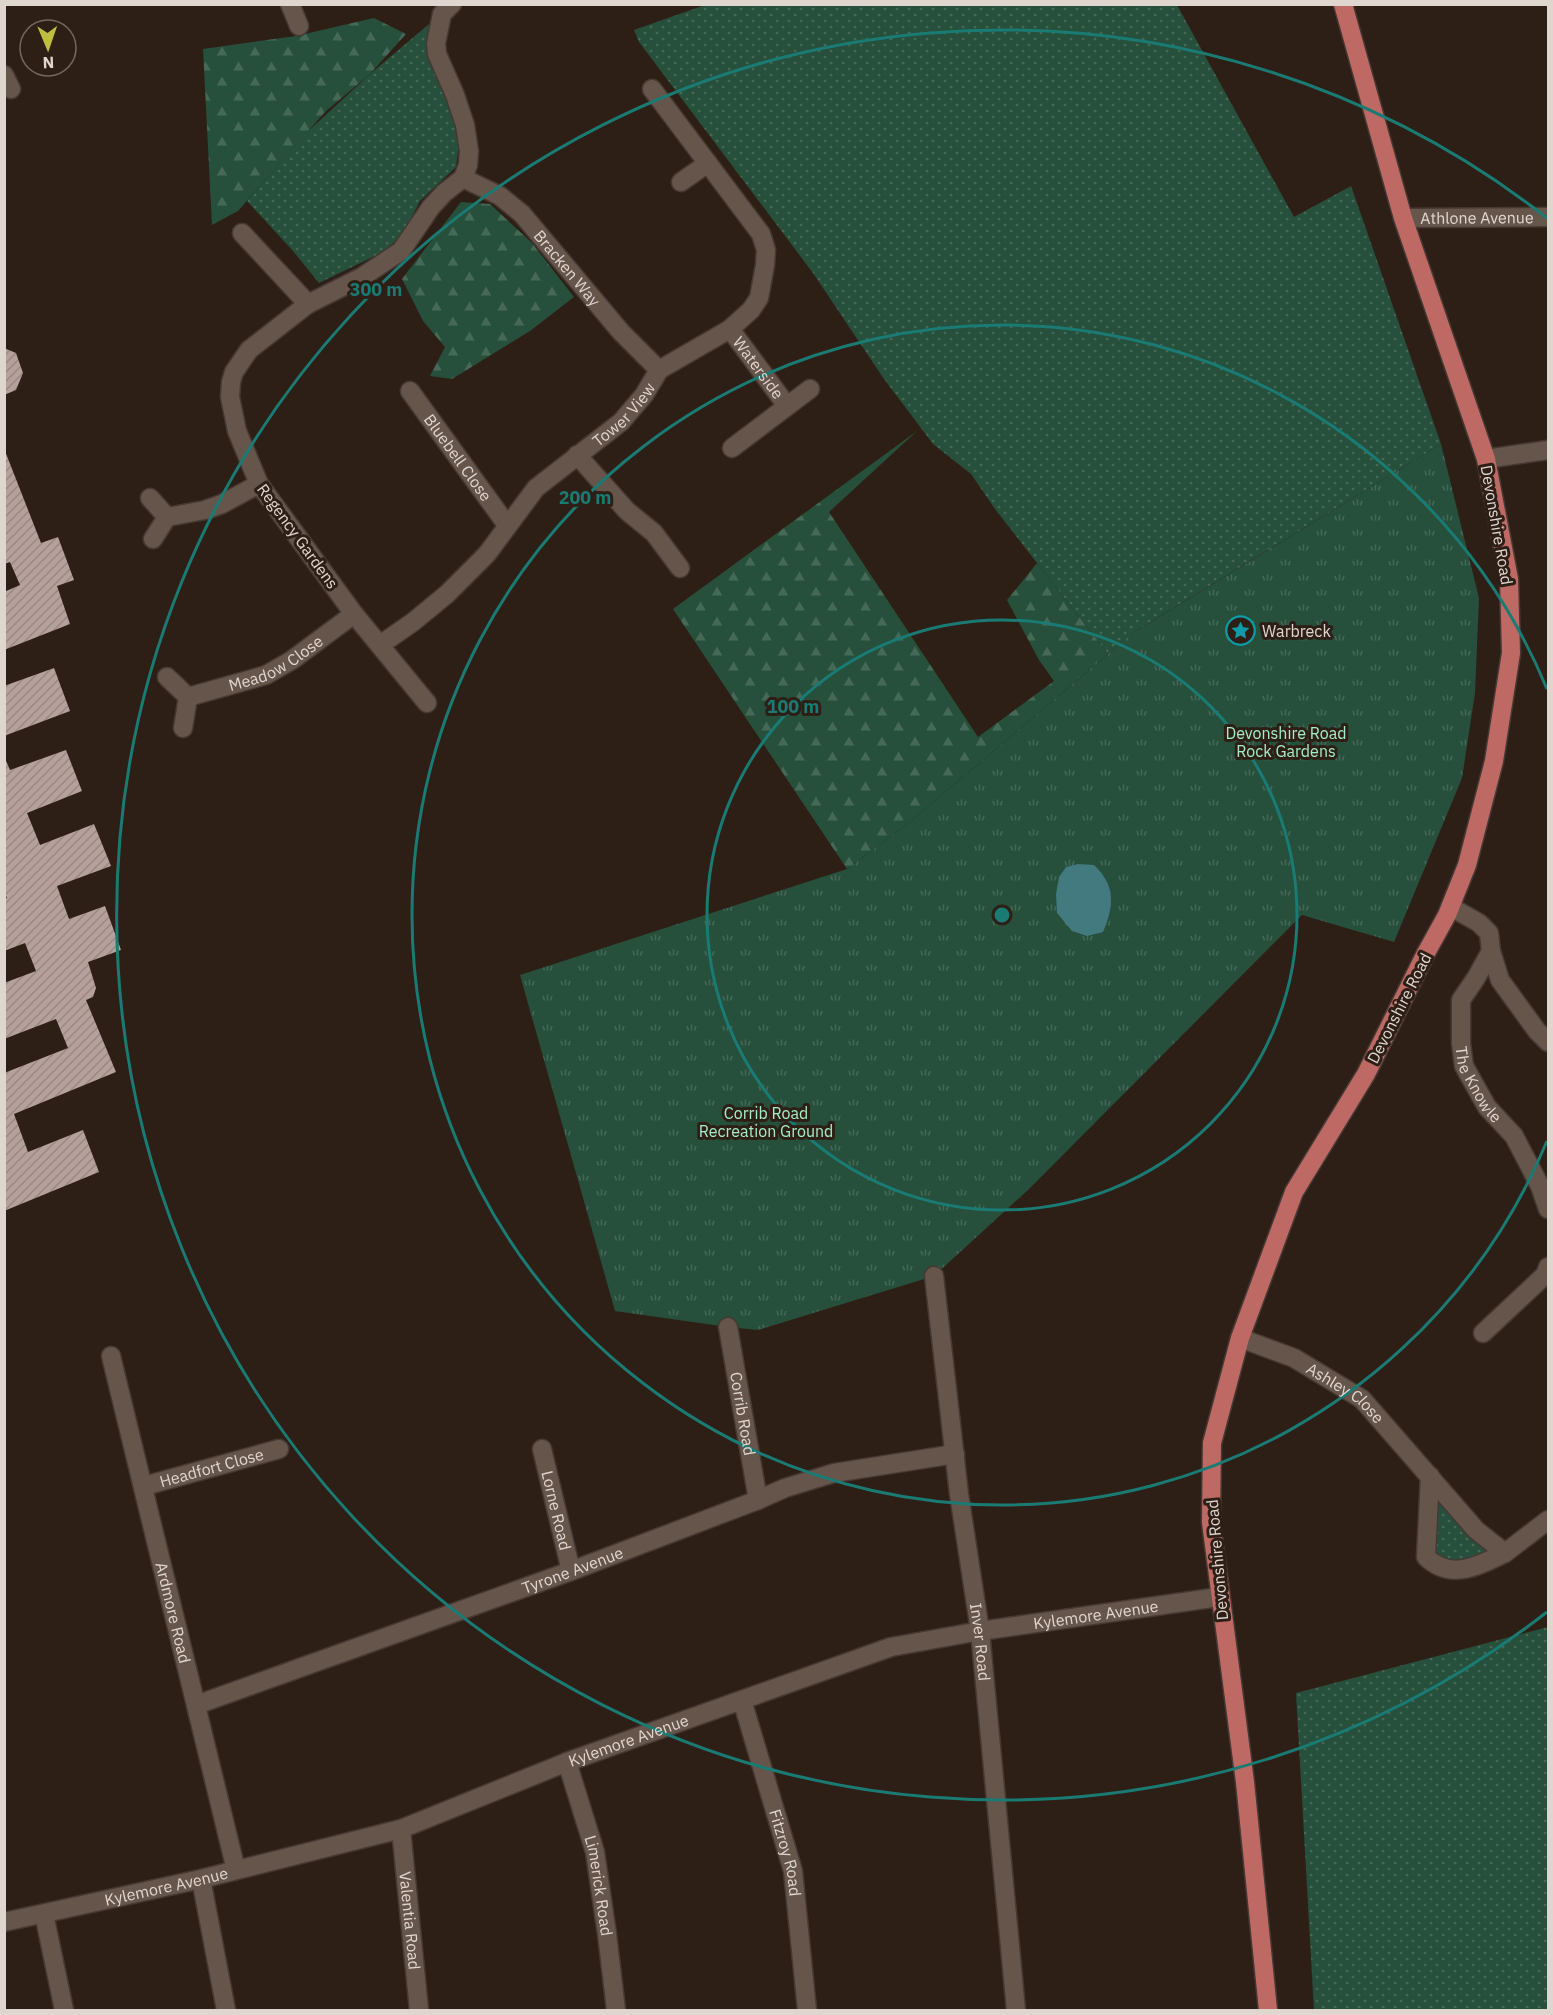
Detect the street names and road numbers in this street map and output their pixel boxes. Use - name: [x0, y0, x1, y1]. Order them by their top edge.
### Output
- street label: Athlone Avenue: [1420, 207, 1534, 228]
- street label: Bracken Way: [530, 226, 605, 310]
- street label: Waterside: [729, 332, 788, 403]
- street label: Tower View: [588, 379, 659, 451]
- street label: Bluebell Close: [420, 410, 497, 505]
- street label: Devonshire Road: [1477, 464, 1517, 586]
- street label: Regency Gardens: [253, 479, 343, 593]
- street label: Meadow Close: [226, 631, 327, 695]
- street label: Devonshire Road: [1363, 949, 1435, 1067]
- street label: The Knowle: [1452, 1045, 1506, 1127]
- street label: Ashley Close: [1303, 1358, 1389, 1428]
- street label: Corrib Road: [726, 1370, 760, 1457]
- street label: Headfort Close: [157, 1444, 266, 1491]
- street label: Lorne Road: [537, 1468, 576, 1552]
- street label: Devonshire Road: [1202, 1499, 1232, 1621]
- street label: Tyrone Avenue: [519, 1542, 626, 1598]
- street label: Ardmore Road: [151, 1560, 195, 1665]
- street label: Kylemore Avenue: [1032, 1596, 1160, 1633]
- street label: Inver Road: [966, 1602, 995, 1682]
- street label: Kylemore Avenue: [566, 1710, 691, 1771]
- street label: Fitzroy Road: [765, 1807, 805, 1897]
- street label: Limerick Road: [580, 1833, 617, 1937]
- street label: Kylemore Avenue: [103, 1863, 230, 1910]
- street label: Valentia Road: [395, 1870, 425, 1971]

